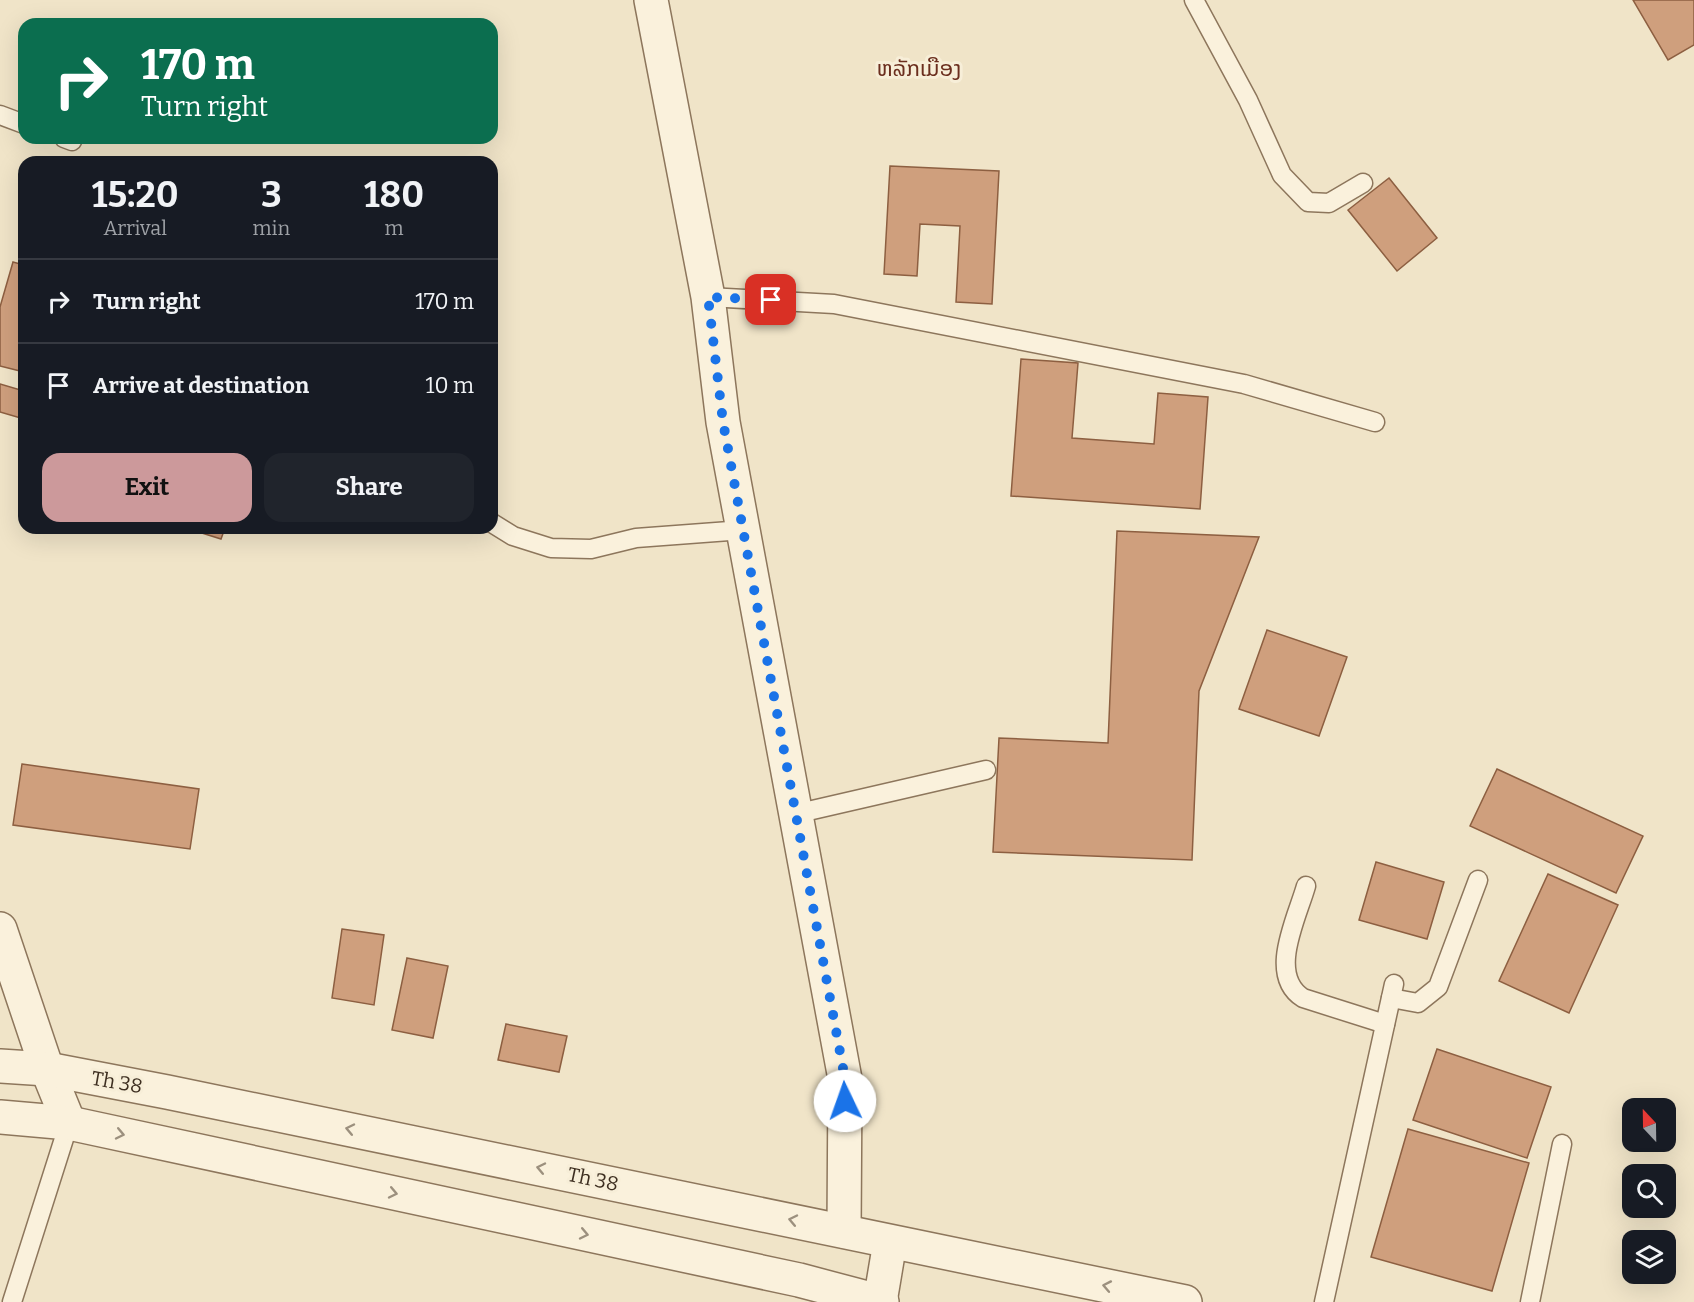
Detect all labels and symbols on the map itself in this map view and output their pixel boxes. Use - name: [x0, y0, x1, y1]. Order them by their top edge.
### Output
- district label: ຫລັກເມືອງ: [877, 55, 961, 82]
- pin: [745, 274, 796, 325]
- street label: Th 38: [90, 1066, 144, 1098]
- position arrow: [813, 1069, 877, 1133]
- north arrow: [1622, 1098, 1676, 1152]
- one-way arrow: [345, 1123, 355, 1136]
- one-way arrow: [115, 1127, 125, 1140]
- one-way arrow: [536, 1162, 546, 1175]
- street label: Th 38: [565, 1162, 621, 1196]
- one-way arrow: [388, 1186, 398, 1199]
- one-way arrow: [789, 1214, 799, 1227]
- one-way arrow: [578, 1226, 588, 1239]
- one-way arrow: [1103, 1280, 1113, 1293]

